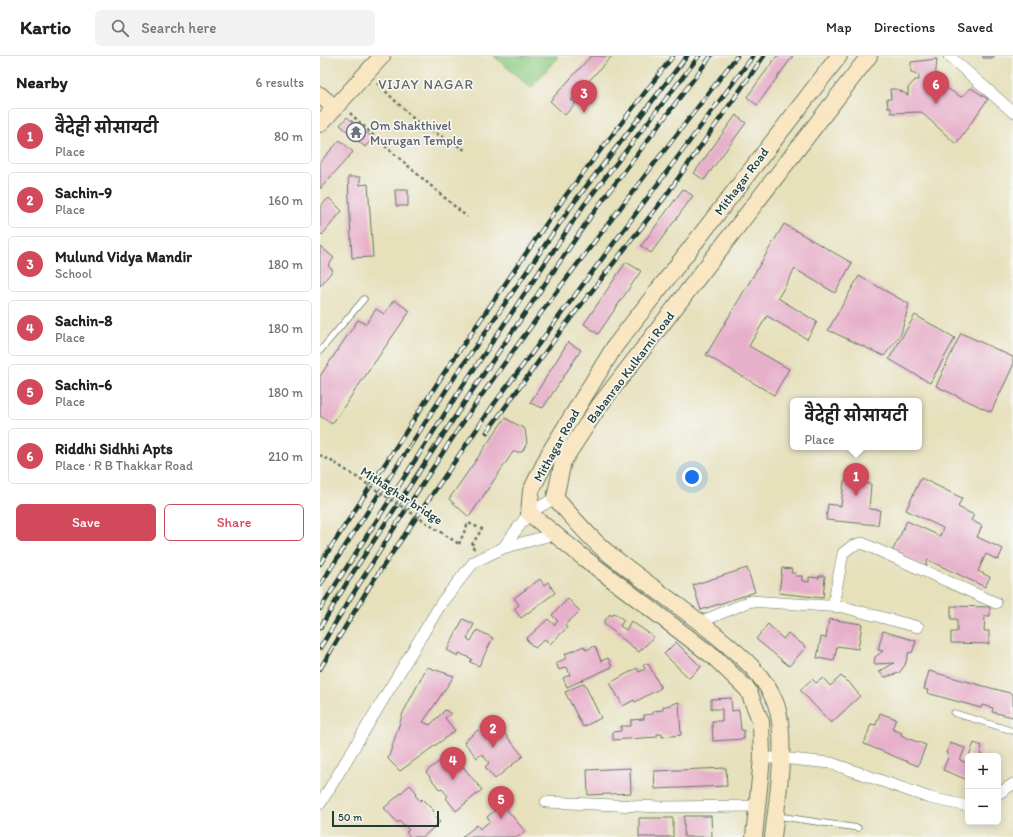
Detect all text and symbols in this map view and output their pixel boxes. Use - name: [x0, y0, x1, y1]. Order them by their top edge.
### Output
- search box: [95, 10, 375, 46]
- text: Kartio: [20, 16, 71, 39]
- icon: search: [109, 17, 131, 39]
- text: Search here: [141, 19, 216, 37]
- text: Map: [826, 19, 852, 36]
- text: Directions: [874, 19, 935, 36]
- text: Saved: [957, 19, 993, 36]
- pin: 6: [923, 71, 949, 104]
- text: Nearby: [16, 72, 68, 92]
- text: 6 results: [256, 75, 304, 90]
- district label: VIJAY NAGAR: [378, 76, 474, 93]
- pin: 3: [571, 80, 597, 113]
- place label: Om Shakthivel Murugan Temple: [370, 118, 463, 148]
- text: वैदेही सोसायटी: [55, 119, 158, 137]
- temple icon: Om Shakthivel Murugan Temple: [345, 121, 367, 143]
- text: 1: [27, 129, 33, 144]
- text: 80 m: [274, 129, 303, 144]
- text: Place: [55, 144, 85, 159]
- street label: Mithagar Road: [711, 145, 772, 218]
- text: Sachin-9: [55, 184, 112, 202]
- text: 2: [27, 193, 33, 208]
- text: 160 m: [268, 193, 303, 208]
- text: Place: [55, 202, 85, 217]
- text: Mulund Vidya Mandir: [55, 248, 192, 266]
- text: 3: [26, 257, 34, 272]
- text: 180 m: [268, 257, 303, 272]
- text: School: [55, 266, 92, 281]
- street label: Babanrao Kulkarni Road: [583, 308, 677, 426]
- text: Sachin-8: [55, 312, 113, 330]
- text: 4: [26, 321, 34, 336]
- text: 180 m: [268, 321, 303, 336]
- text: Place: [55, 330, 85, 345]
- text: Sachin-6: [55, 376, 112, 394]
- text: 5: [27, 385, 33, 400]
- text: 180 m: [268, 385, 303, 400]
- text: Place: [55, 394, 85, 409]
- popup: [790, 398, 922, 450]
- street label: Mithagar Road: [530, 406, 583, 484]
- text: वैदेही सोसायटी: [805, 407, 907, 425]
- text: Place: [805, 432, 834, 447]
- text: Riddhi Sidhhi Apts: [55, 440, 173, 458]
- text: 6: [27, 449, 33, 464]
- text: 210 m: [268, 449, 303, 464]
- text: Place · R B Thakkar Road: [55, 458, 193, 473]
- street label: Mithaghar bridge: [358, 463, 446, 528]
- pin: 1: [843, 463, 869, 496]
- your location: [682, 467, 702, 487]
- button: Save: [16, 504, 156, 541]
- button: Share: [164, 504, 304, 541]
- pin: 2: [480, 715, 506, 748]
- pin: 4: [440, 747, 466, 780]
- map controls: [965, 753, 1001, 825]
- button: +: [965, 753, 1001, 789]
- pin: 5: [488, 786, 514, 819]
- button: −: [965, 789, 1001, 825]
- scale bar: [332, 809, 439, 828]
- text: 50 m: [338, 811, 362, 824]

